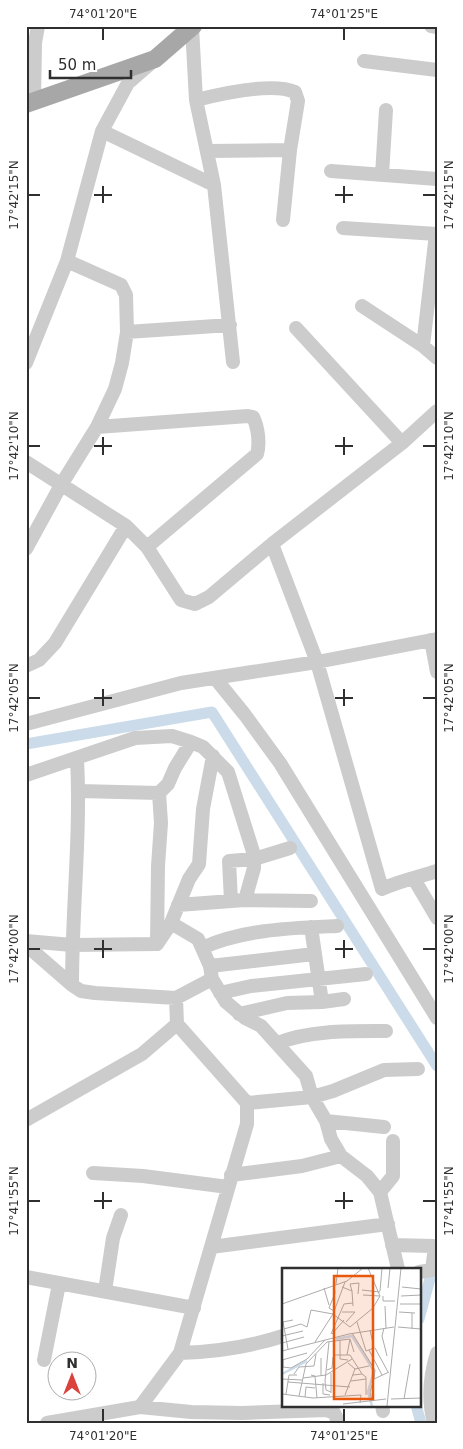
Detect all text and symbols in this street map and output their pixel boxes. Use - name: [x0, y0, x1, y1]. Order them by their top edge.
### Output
- text: 74°01'20"E: [69, 7, 137, 21]
- text: 74°01'25"E: [310, 7, 378, 21]
- scale bar: [50, 48, 131, 80]
- text: 50 m: [58, 56, 96, 74]
- text: 17°42'15"N: [7, 160, 21, 230]
- text: 17°42'15"N: [442, 160, 456, 230]
- text: 17°42'10"N: [7, 411, 21, 481]
- text: 17°42'10"N: [442, 411, 456, 481]
- text: 17°42'05"N: [7, 663, 21, 733]
- text: 17°42'05"N: [442, 663, 456, 733]
- text: 17°42'00"N: [7, 914, 21, 984]
- text: 17°42'00"N: [442, 914, 456, 984]
- text: 17°41'55"N: [7, 1166, 21, 1236]
- text: 17°41'55"N: [442, 1166, 456, 1236]
- inset map: [282, 1268, 420, 1406]
- north arrow: [48, 1352, 98, 1402]
- text: N: [66, 1355, 78, 1371]
- text: 74°01'20"E: [69, 1429, 137, 1443]
- text: 74°01'25"E: [310, 1429, 378, 1443]

